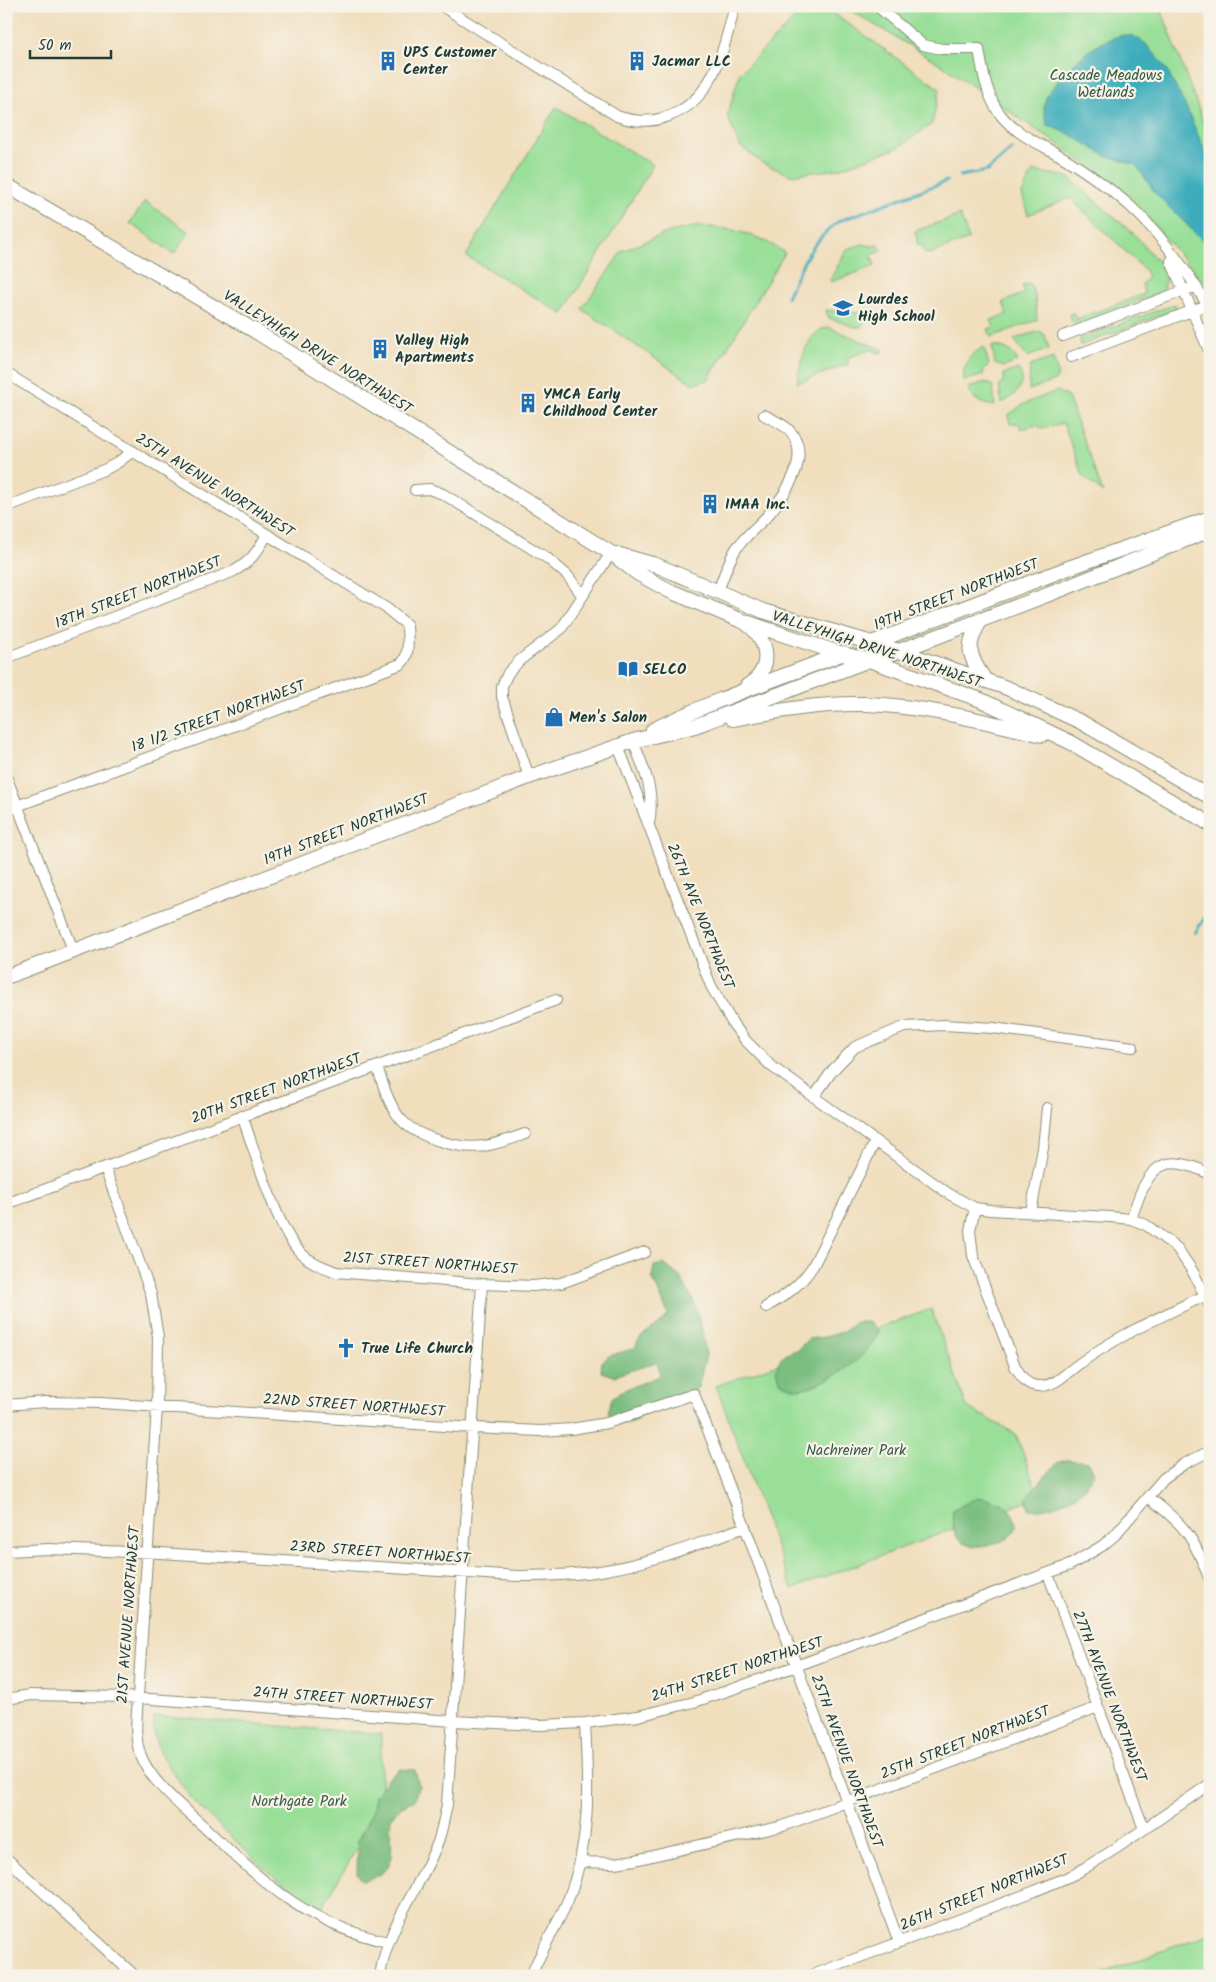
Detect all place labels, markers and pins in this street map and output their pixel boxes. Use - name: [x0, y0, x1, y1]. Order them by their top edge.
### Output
- place label: UPS Customer Center: [403, 41, 497, 82]
- building icon: UPS Customer Center: [377, 50, 399, 72]
- building icon: Jacmar LLC: [626, 50, 648, 72]
- place label: Jacmar LLC: [652, 50, 731, 74]
- place label: Lourdes High School: [858, 288, 935, 329]
- school or university icon: Lourdes High School: [832, 297, 854, 319]
- place label: Valley High Apartments: [395, 329, 474, 370]
- building icon: Valley High Apartments: [369, 338, 391, 360]
- place label: YMCA Early Childhood Center: [543, 383, 658, 424]
- building icon: YMCA Early Childhood Center: [517, 392, 539, 414]
- building icon: IMAA Inc.: [699, 493, 721, 515]
- place label: IMAA Inc.: [725, 493, 790, 517]
- library icon: SELCO: [617, 658, 639, 680]
- place label: SELCO: [643, 658, 687, 682]
- shop icon: Men's Salon: [543, 706, 565, 728]
- place label: Men's Salon: [569, 706, 647, 730]
- church icon: True Life Church: [335, 1337, 357, 1359]
- place label: True Life Church: [361, 1337, 473, 1361]

